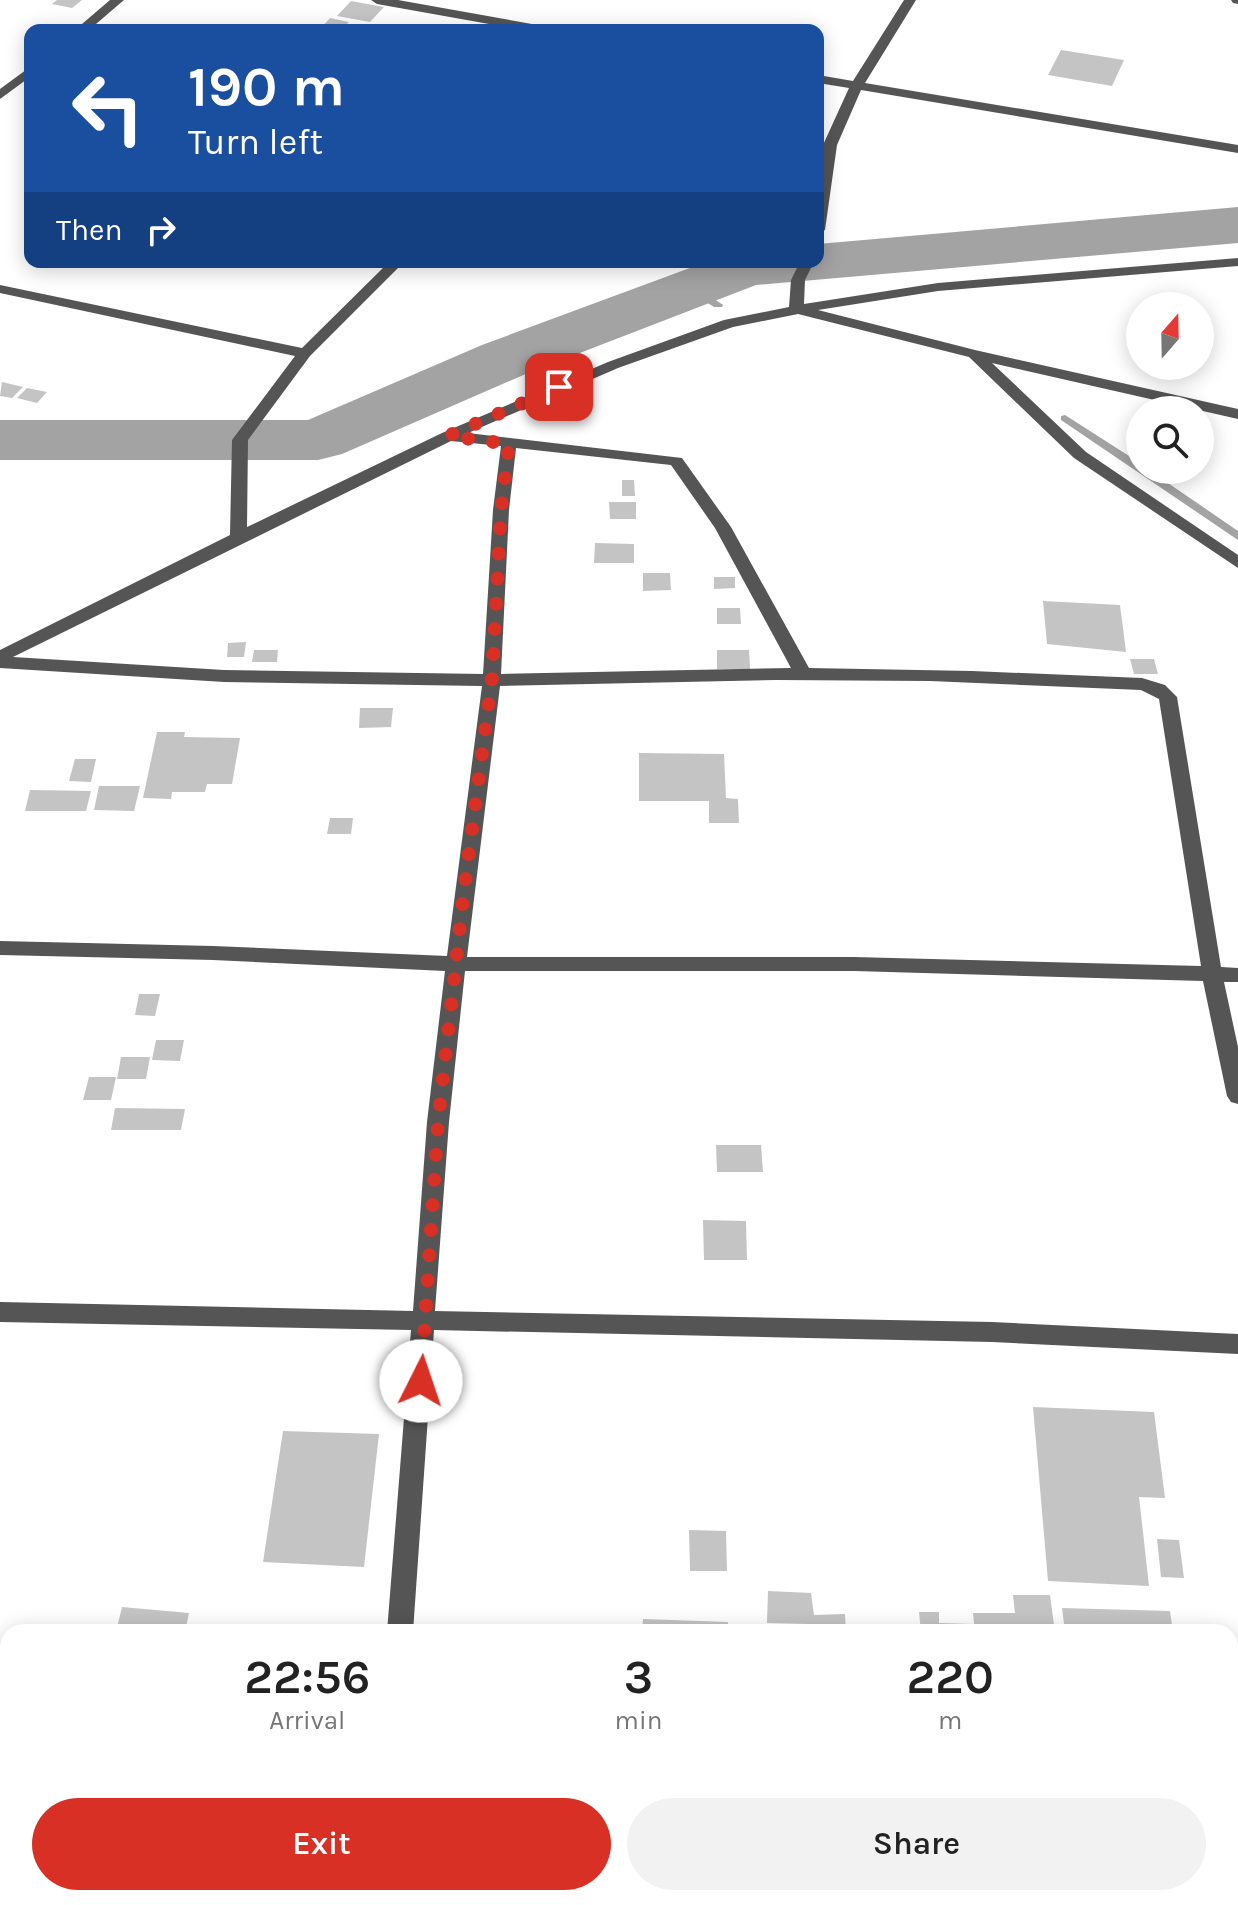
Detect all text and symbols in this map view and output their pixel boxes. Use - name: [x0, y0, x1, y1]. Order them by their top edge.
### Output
- text: 190 m: [188, 54, 345, 119]
- icon: left: [56, 56, 160, 160]
- text: Turn left: [188, 121, 323, 163]
- icon: right: [139, 208, 183, 252]
- text: Then: [56, 212, 123, 248]
- north arrow: [1126, 292, 1214, 380]
- map controls: [1126, 292, 1214, 484]
- pin: [525, 353, 593, 421]
- icon: arrive: [537, 365, 581, 409]
- button: search: [1126, 396, 1214, 484]
- position arrow: [379, 1339, 463, 1423]
- text: 22:56: [244, 1649, 370, 1705]
- text: 3: [624, 1649, 653, 1705]
- text: 220: [907, 1649, 994, 1705]
- text: Arrival: [269, 1705, 345, 1736]
- text: min: [615, 1705, 662, 1736]
- text: m: [938, 1705, 962, 1736]
- button: Exit: [32, 1798, 611, 1890]
- button: Share: [627, 1798, 1206, 1890]

